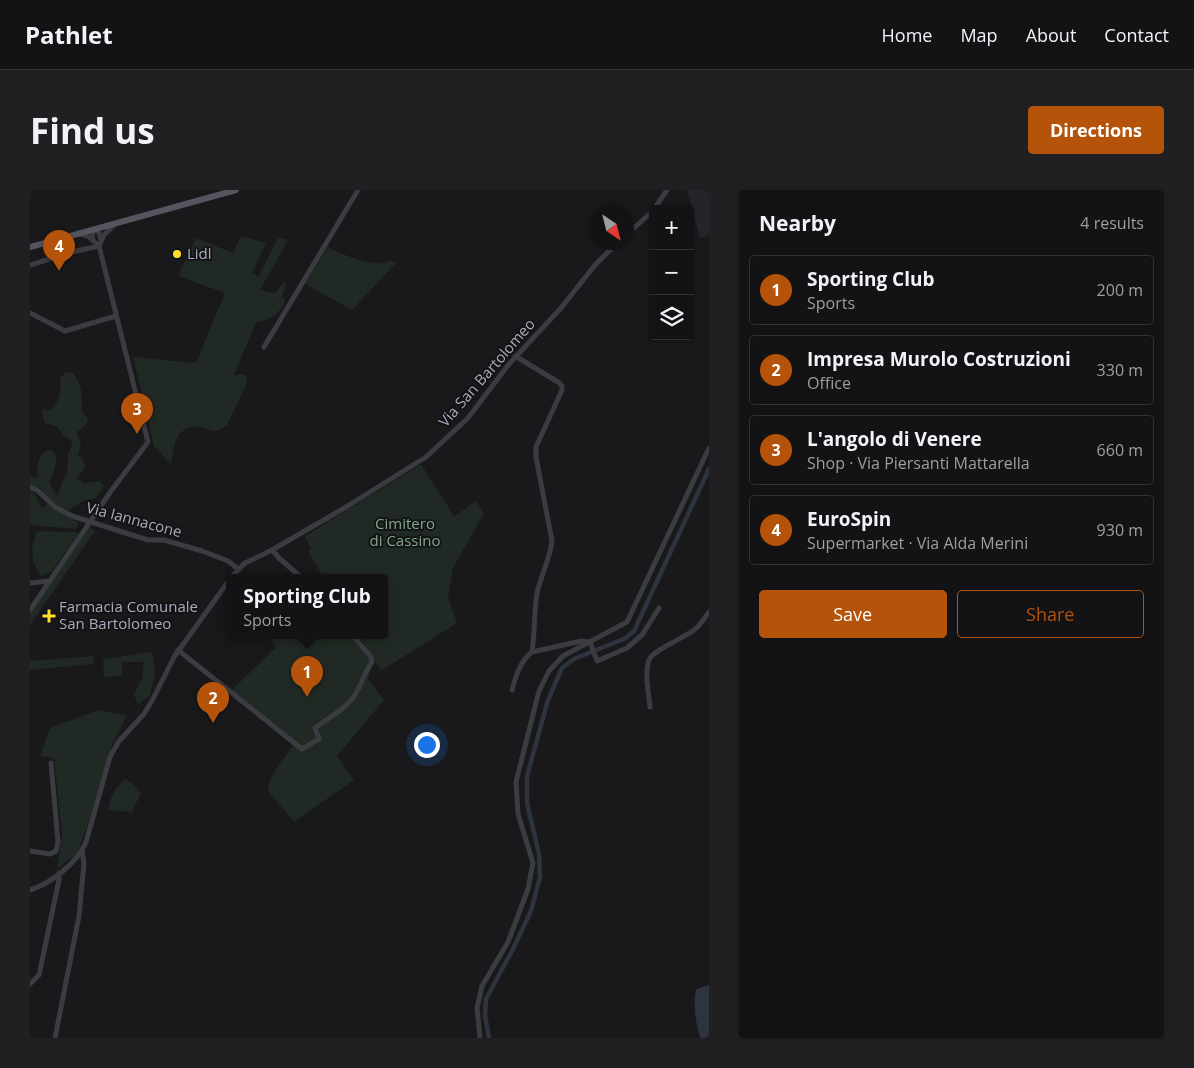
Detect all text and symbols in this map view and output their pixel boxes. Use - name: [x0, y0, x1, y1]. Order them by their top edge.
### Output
- text: Pathlet: [25, 18, 113, 51]
- text: Home: [882, 23, 932, 47]
- text: Map: [960, 23, 998, 47]
- text: About: [1026, 23, 1076, 47]
- text: Contact: [1104, 23, 1169, 47]
- button: Directions: [1028, 106, 1164, 154]
- text: Find us: [30, 107, 155, 154]
- north arrow: [589, 205, 634, 250]
- map controls: [649, 205, 694, 340]
- button: +: [649, 205, 694, 250]
- text: Nearby: [759, 209, 836, 237]
- text: 4 results: [1080, 212, 1144, 234]
- pin: 4: [43, 230, 75, 271]
- place label: Lidl: [187, 243, 212, 263]
- marker: Lidl: [171, 248, 183, 260]
- button: −: [649, 250, 694, 295]
- text: Sporting Club: [807, 266, 935, 292]
- text: 1: [771, 279, 781, 301]
- text: 200 m: [1097, 279, 1143, 301]
- text: Sports: [807, 292, 855, 314]
- button: layers: [649, 295, 694, 340]
- street label: Via San Bartolomeo: [434, 314, 539, 431]
- text: Impresa Murolo Costruzioni: [807, 346, 1071, 372]
- text: 2: [771, 359, 781, 381]
- text: 330 m: [1097, 359, 1143, 381]
- text: Office: [807, 372, 851, 394]
- pin: 3: [121, 393, 153, 434]
- text: L'angolo di Venere: [807, 426, 982, 452]
- text: 3: [771, 439, 781, 461]
- text: 660 m: [1097, 439, 1143, 461]
- text: Shop · Via Piersanti Mattarella: [807, 452, 1030, 474]
- street label: Via Iannacone: [84, 497, 184, 541]
- text: EuroSpin: [807, 506, 891, 532]
- park label: Cimitero di Cassino: [370, 513, 440, 550]
- text: 4: [771, 519, 781, 541]
- text: 930 m: [1097, 519, 1143, 541]
- text: Supermarket · Via Alda Merini: [807, 532, 1028, 554]
- popup: [226, 574, 388, 639]
- text: Sporting Club: [243, 583, 371, 609]
- button: Save: [759, 590, 947, 638]
- button: Share: [957, 590, 1144, 638]
- place label: Farmacia Comunale San Bartolomeo: [59, 596, 198, 633]
- text: Sports: [243, 609, 291, 631]
- marker: Farmacia Comunale San Bartolomeo: [43, 610, 55, 622]
- pin: 1: [291, 656, 323, 697]
- pin: 2: [197, 682, 229, 723]
- your location: [414, 732, 440, 758]

